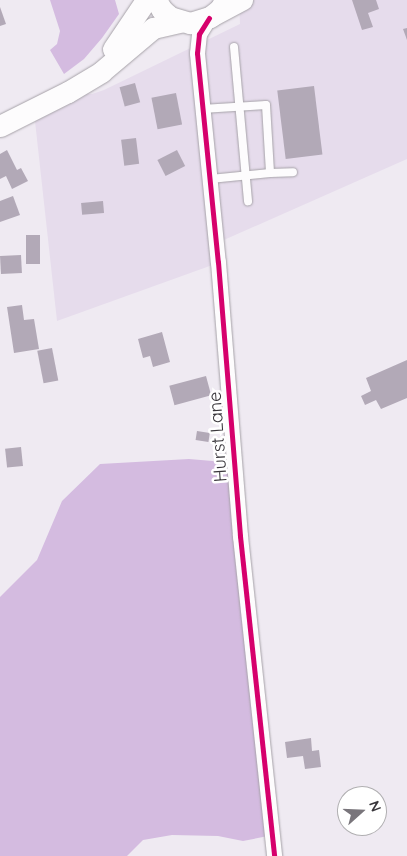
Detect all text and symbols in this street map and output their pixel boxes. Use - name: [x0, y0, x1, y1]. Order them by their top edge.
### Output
- street label: Hurst Lane: [204, 391, 232, 483]
- north arrow: [337, 786, 387, 836]
- text: N: [365, 798, 385, 814]

